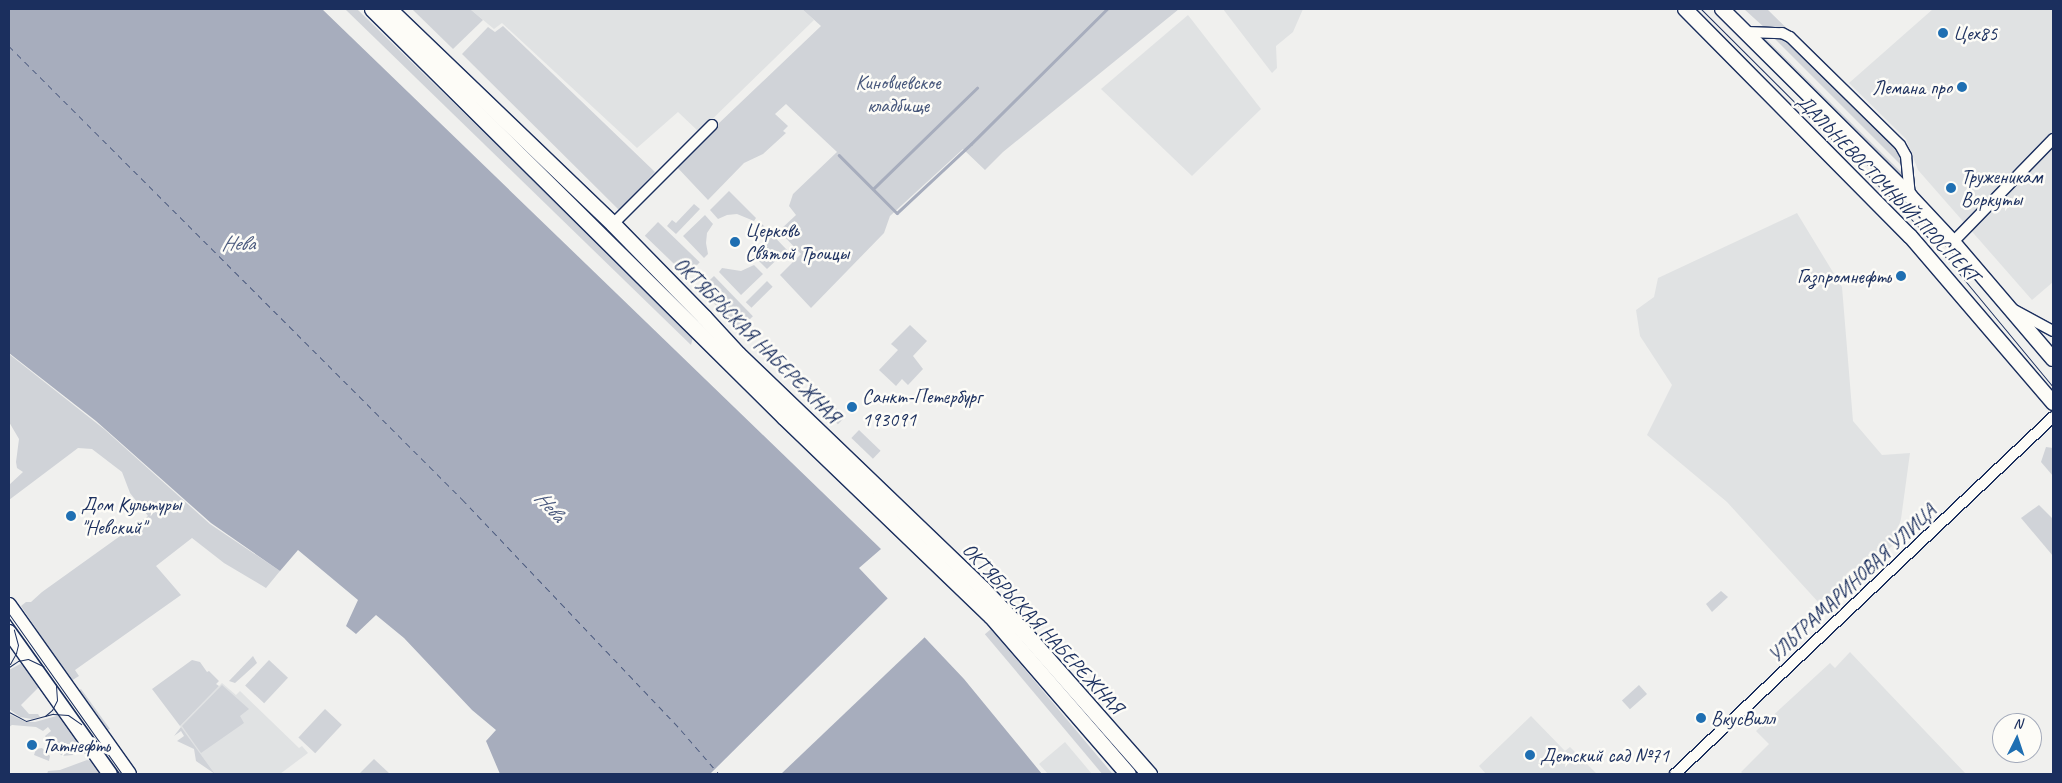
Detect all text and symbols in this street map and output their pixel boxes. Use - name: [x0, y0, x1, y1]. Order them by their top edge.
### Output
- place label: Цех85: [1953, 21, 1997, 45]
- marker: Цех85: [1937, 27, 1949, 39]
- park label: Киновиевское кладбище: [856, 70, 940, 117]
- place label: Лемана про: [1872, 75, 1952, 99]
- marker: Лемана про: [1956, 81, 1968, 93]
- street label: ДАЛЬНЕВОСТОЧНЫЙ ПРОСПЕКТ: [1792, 89, 1984, 287]
- place label: Труженикам Воркуты: [1961, 165, 2042, 212]
- marker: Труженикам Воркуты: [1945, 182, 1957, 194]
- place label: Церковь Святой Троицы: [745, 218, 849, 265]
- water label: Нева: [221, 230, 255, 256]
- marker: Церковь Святой Троицы: [729, 236, 741, 248]
- street label: ОКТЯБРЬСКАЯ НАБЕРЕЖНАЯ: [669, 252, 845, 428]
- place label: Газпромнефть: [1797, 264, 1891, 288]
- marker: Газпромнефть: [1895, 270, 1907, 282]
- place label: Санкт-Петербург 193091: [862, 384, 982, 431]
- marker: Санкт-Петербург 193091: [846, 401, 858, 413]
- water label: Нева: [529, 485, 571, 527]
- place label: Дом Культуры "Невский": [81, 492, 181, 539]
- street label: УЛЬТРАМАРИНОВАЯ УЛИЦА: [1763, 499, 1941, 667]
- marker: Дом Культуры "Невский": [65, 510, 77, 522]
- street label: ОКТЯБРЬСКАЯ НАБЕРЕЖНАЯ: [958, 538, 1128, 718]
- place label: ВкусВилл: [1711, 706, 1775, 730]
- marker: ВкусВилл: [1695, 712, 1707, 724]
- north arrow: [1992, 713, 2042, 763]
- text: N: [2013, 715, 2023, 732]
- place label: Татнефть: [42, 733, 110, 757]
- marker: Татнефть: [26, 739, 38, 751]
- place label: Детский сад №71: [1540, 743, 1669, 767]
- marker: Детский сад №71: [1524, 749, 1536, 761]

